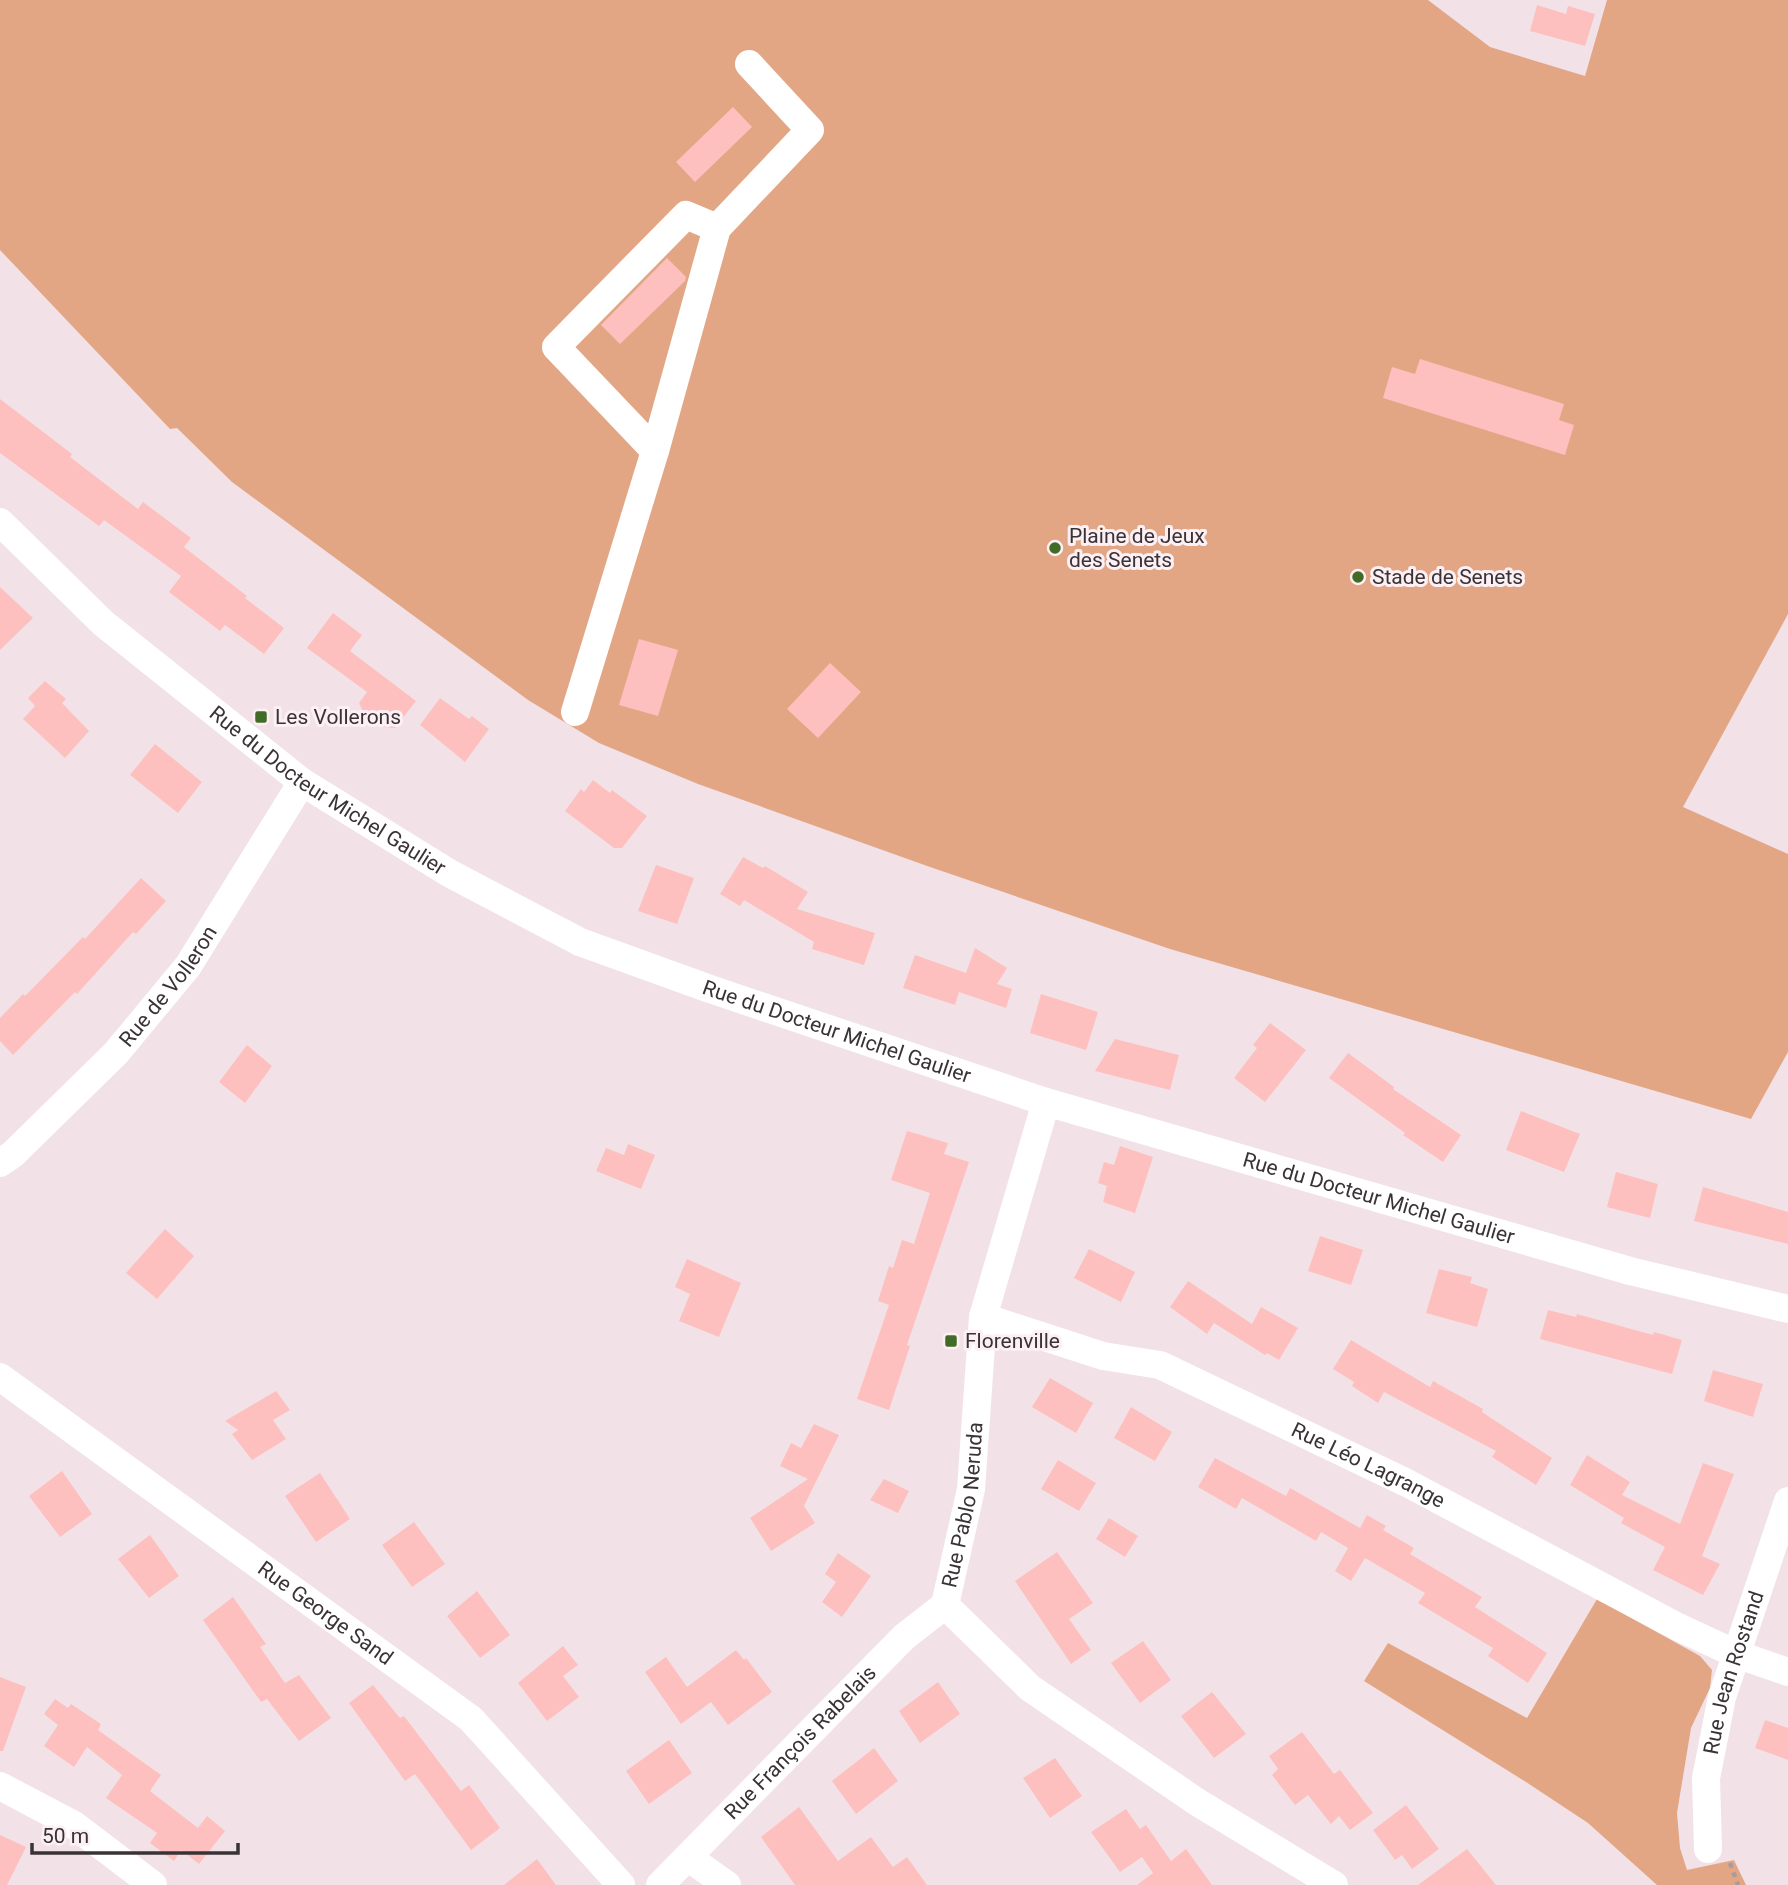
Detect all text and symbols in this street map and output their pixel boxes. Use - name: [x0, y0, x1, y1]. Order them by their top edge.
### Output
- place label: Plaine de Jeux des Senets: [1069, 524, 1205, 572]
- marker: Plaine de Jeux des Senets: [1047, 540, 1063, 556]
- place label: Stade de Senets: [1372, 565, 1523, 589]
- marker: Stade de Senets: [1350, 569, 1366, 585]
- street label: Rue du Docteur Michel Gaulier: [205, 701, 450, 880]
- place label: Les Vollerons: [275, 705, 401, 729]
- marker: Les Vollerons: [253, 709, 269, 725]
- street label: Rue de Volleron: [114, 921, 222, 1051]
- street label: Rue du Docteur Michel Gaulier: [699, 975, 974, 1088]
- street label: Rue du Docteur Michel Gaulier: [1240, 1148, 1517, 1249]
- place label: Florenville: [965, 1329, 1060, 1353]
- marker: Florenville: [943, 1333, 959, 1349]
- street label: Rue Léo Lagrange: [1288, 1418, 1449, 1513]
- street label: Rue Pablo Neruda: [937, 1421, 988, 1590]
- street label: Rue George Sand: [253, 1556, 397, 1670]
- street label: Rue Jean Rostand: [1699, 1588, 1769, 1757]
- street label: Rue François Rabelais: [719, 1661, 881, 1824]
- scale bar: [32, 1812, 238, 1856]
- text: 50 m: [42, 1824, 89, 1848]

